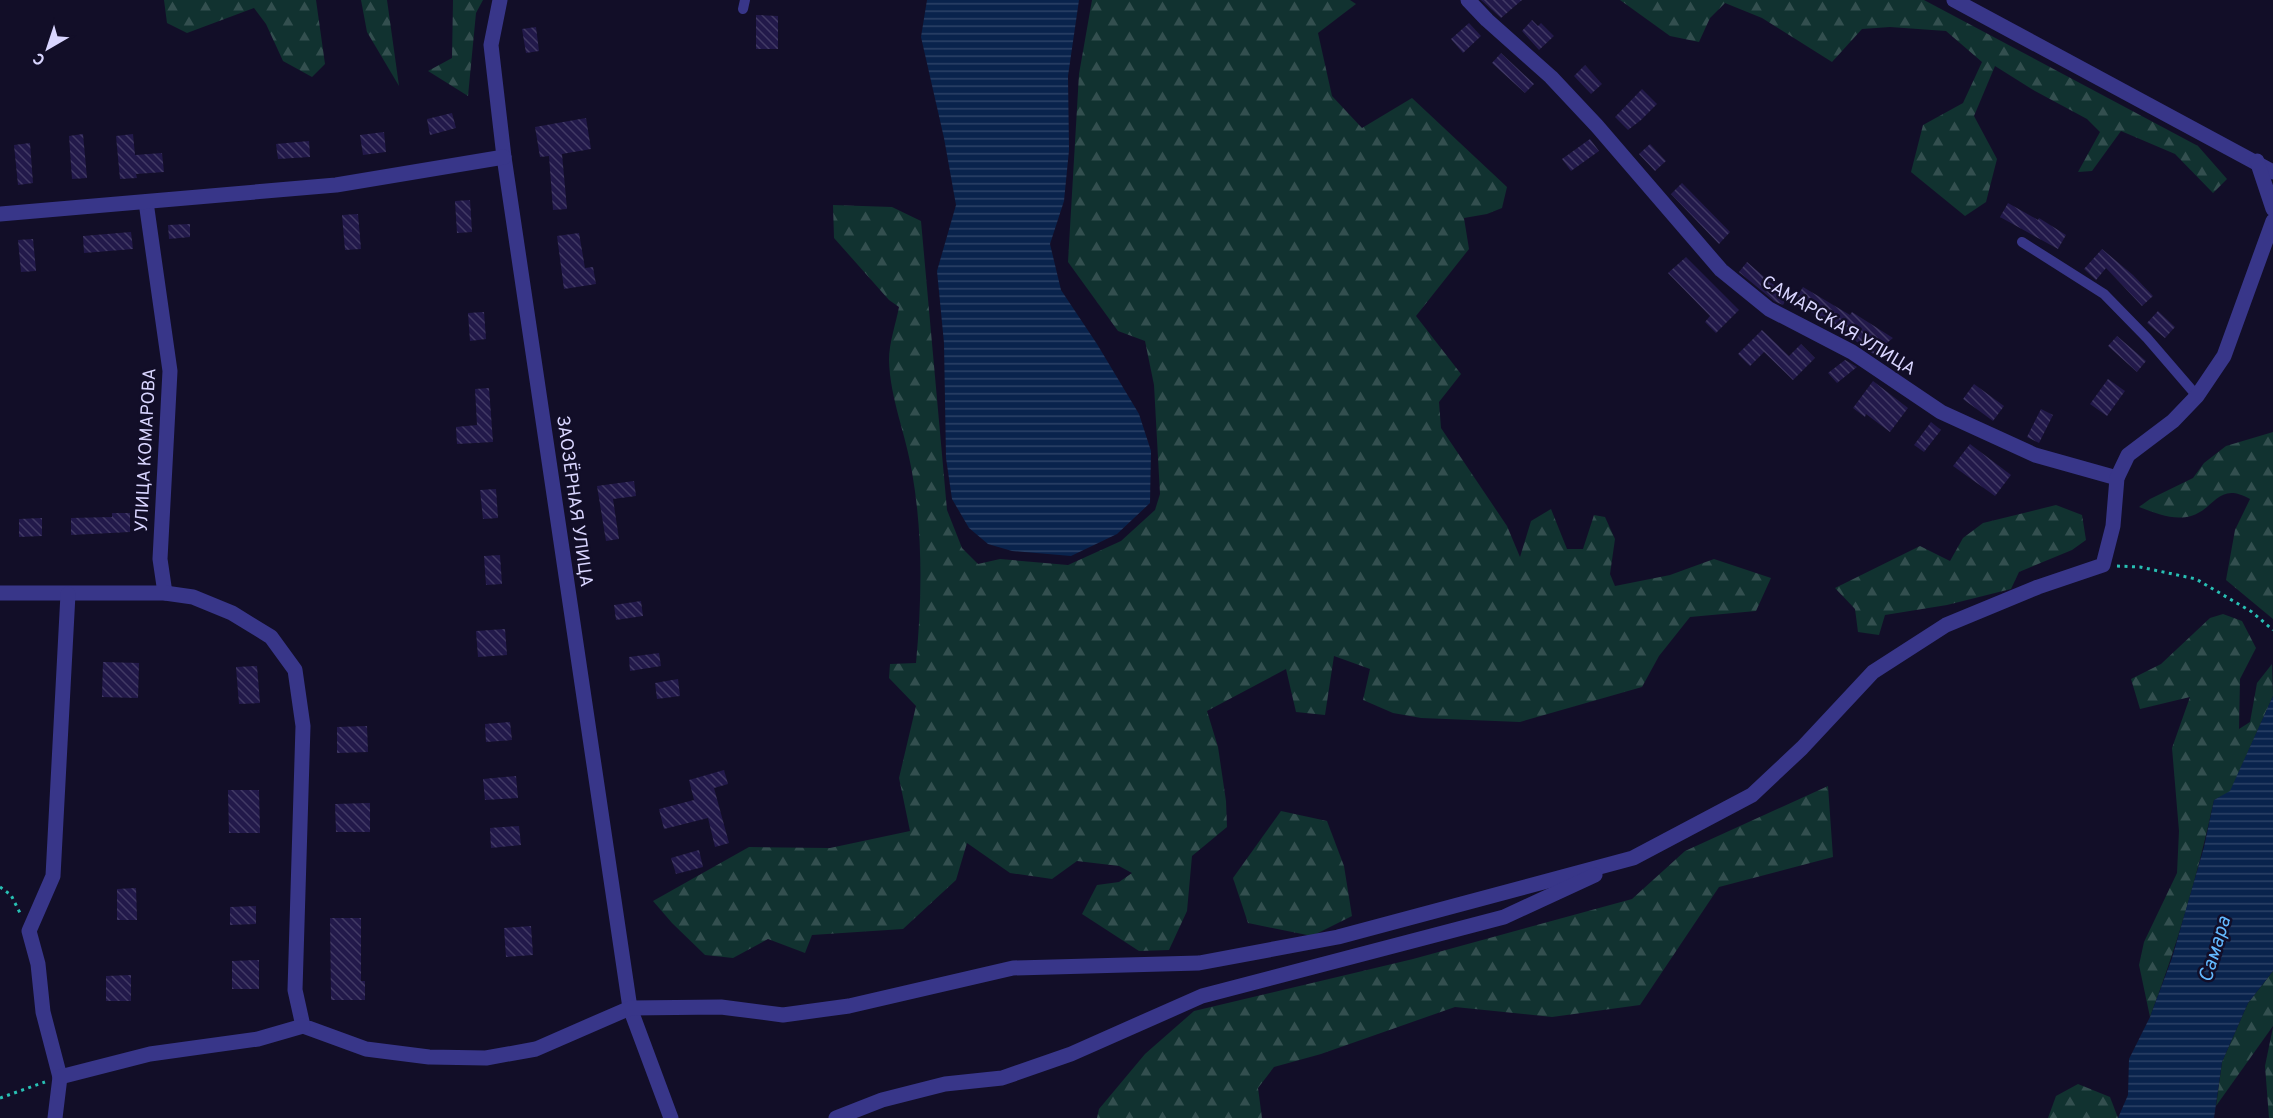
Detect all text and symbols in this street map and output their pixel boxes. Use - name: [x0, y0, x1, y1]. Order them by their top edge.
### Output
- north arrow: [18, 18, 78, 78]
- text: С: [30, 47, 50, 69]
- street label: САМАРСКАЯ УЛИЦА: [1757, 271, 1920, 381]
- street label: УЛИЦА КОМАРОВА: [131, 367, 162, 533]
- street label: ЗАОЗЁРНАЯ УЛИЦА: [550, 414, 599, 588]
- water label: Самара: [2194, 913, 2238, 986]

